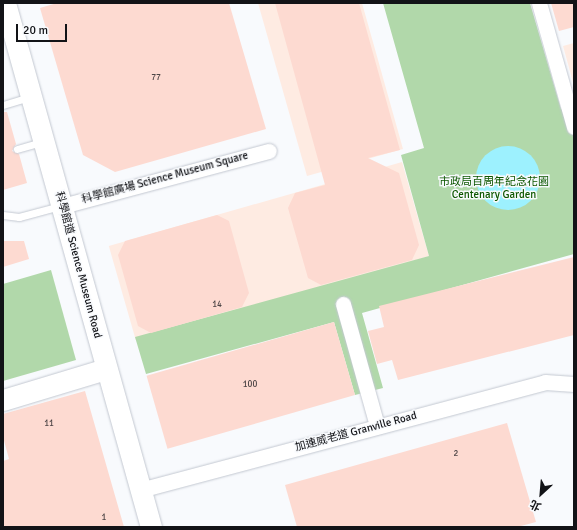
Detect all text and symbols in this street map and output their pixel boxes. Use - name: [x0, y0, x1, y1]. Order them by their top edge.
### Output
- scale bar: [18, 16, 69, 42]
- text: 20 m: [23, 23, 48, 38]
- house number: 77: [151, 73, 161, 83]
- street label: 科學館廣場 Science Museum Square: [80, 149, 250, 207]
- park label: 市政局百周年紀念花園 Centenary Garden: [439, 176, 549, 202]
- street label: 科學館道 Science Museum Road: [52, 190, 104, 340]
- house number: 14: [212, 300, 222, 310]
- house number: 100: [243, 380, 257, 390]
- street label: 加連威老道 Granville Road: [294, 409, 418, 455]
- house number: 11: [44, 419, 54, 429]
- house number: 2: [454, 449, 458, 459]
- north arrow: [521, 474, 561, 514]
- text: 北: [528, 497, 543, 513]
- house number: 1: [102, 513, 106, 523]

